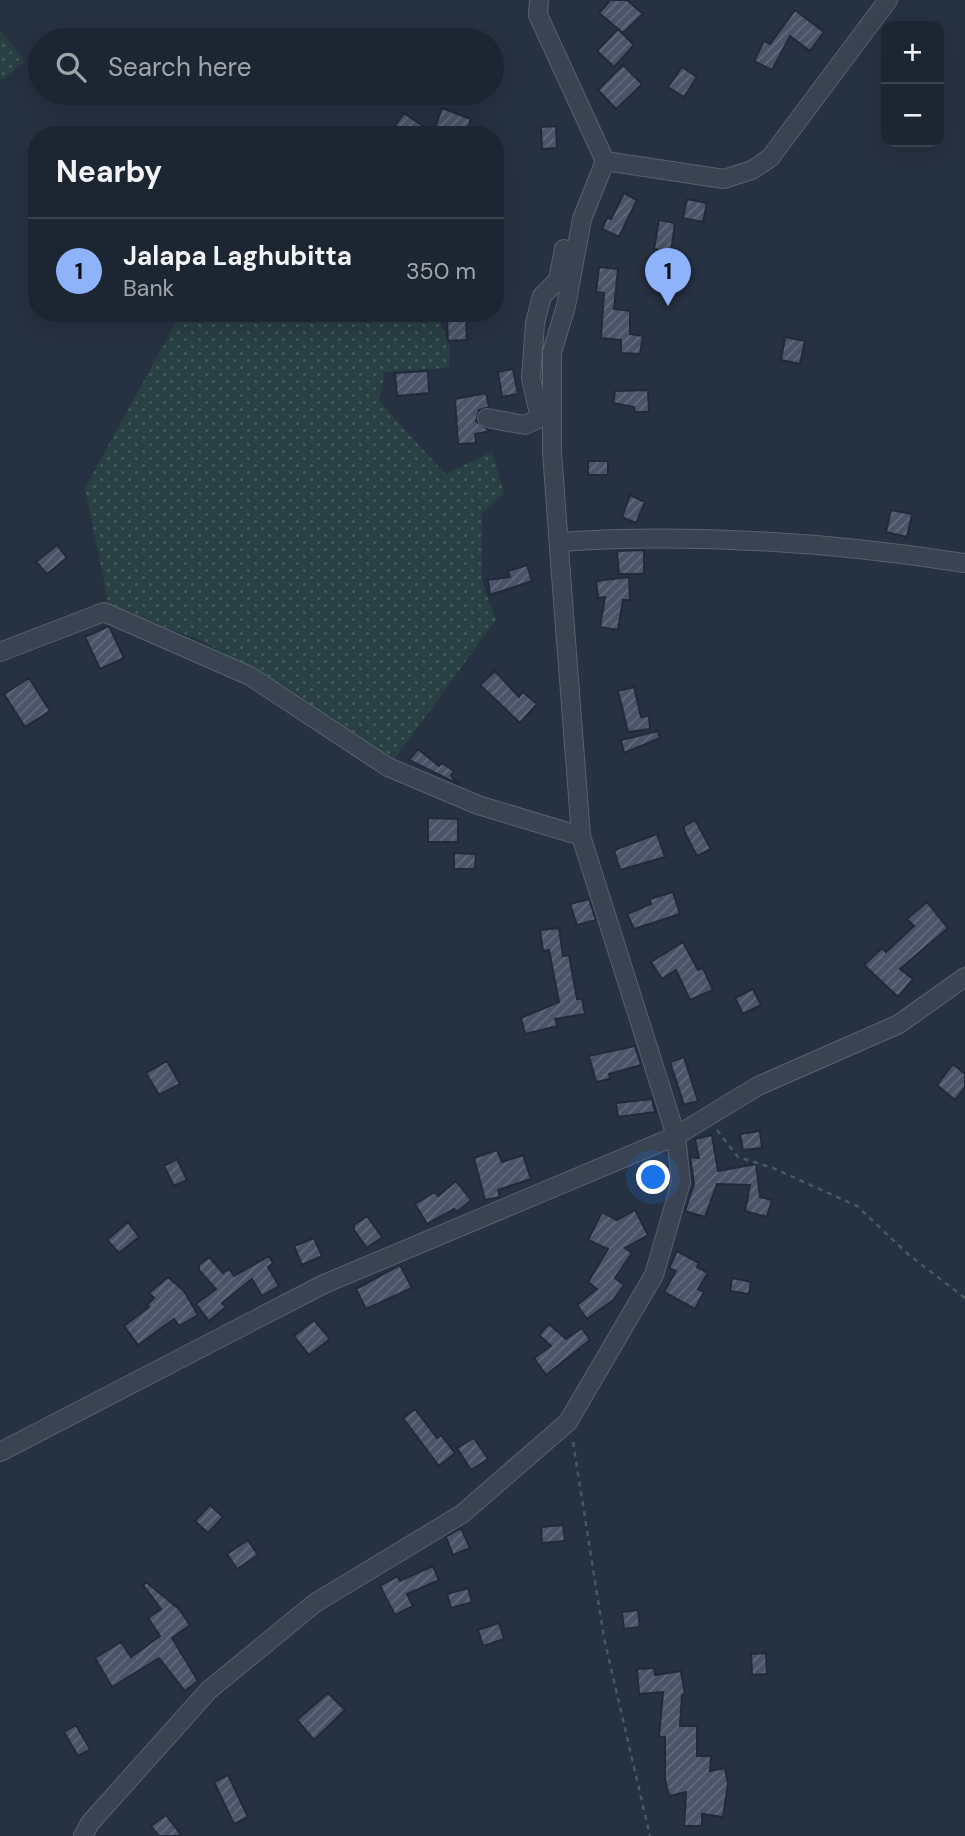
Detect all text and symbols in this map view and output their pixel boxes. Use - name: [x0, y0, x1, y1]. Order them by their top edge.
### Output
- map controls: [881, 21, 944, 147]
- button: +: [881, 21, 944, 84]
- search box: [28, 28, 504, 105]
- icon: search: [52, 48, 90, 86]
- text: Search here: [108, 50, 251, 84]
- button: −: [881, 84, 944, 147]
- text: Nearby: [56, 152, 162, 191]
- text: Jalapa Laghubitta: [123, 239, 352, 273]
- pin: 1: [645, 248, 691, 306]
- text: 1: [75, 256, 83, 286]
- text: 350 m: [406, 256, 476, 286]
- text: Bank: [123, 273, 174, 303]
- your location: [636, 1160, 670, 1194]

